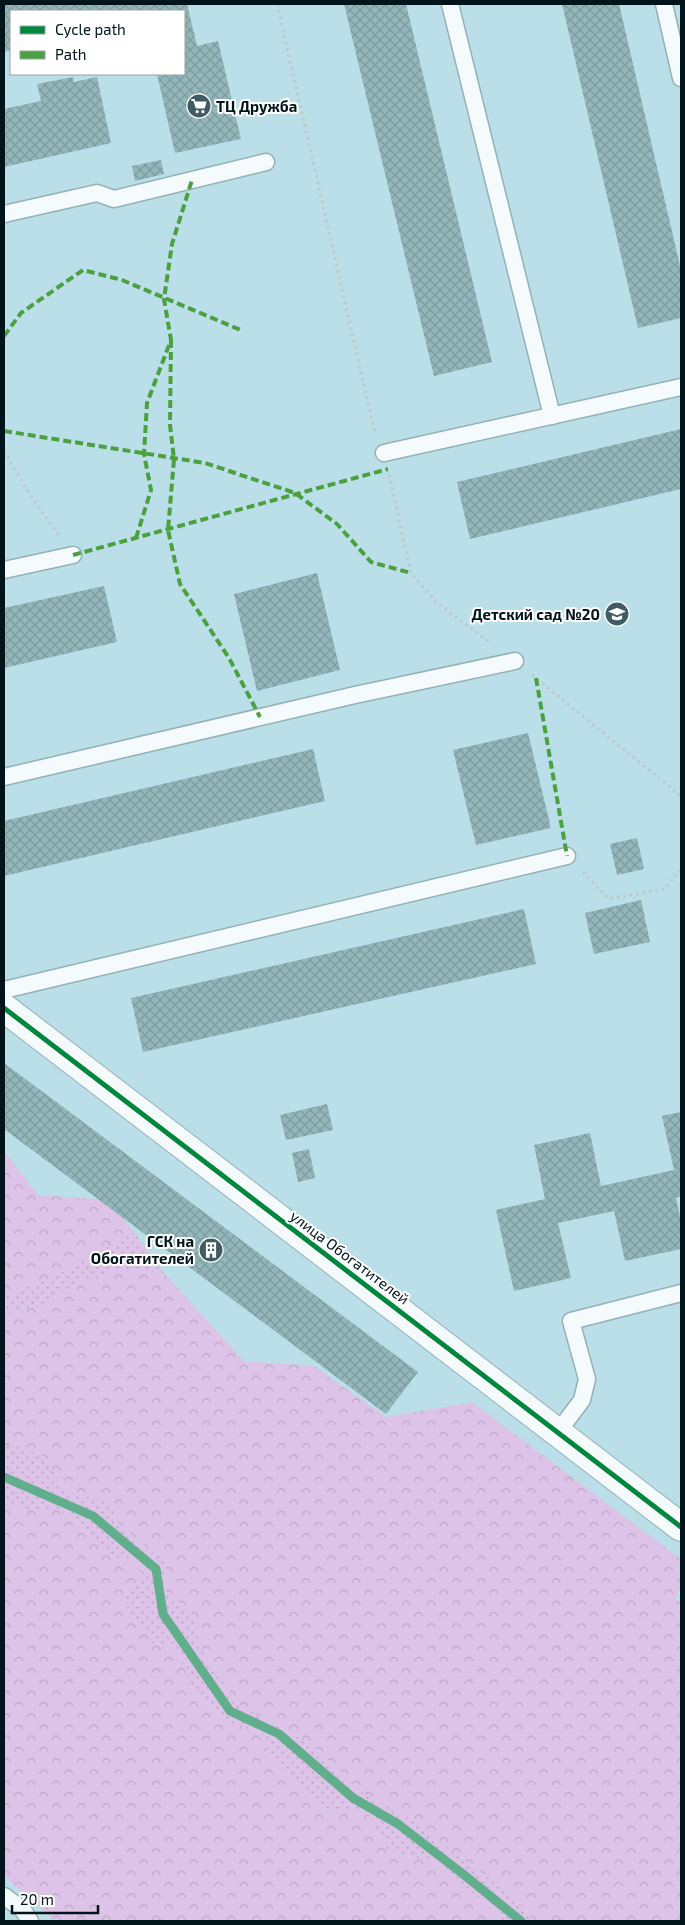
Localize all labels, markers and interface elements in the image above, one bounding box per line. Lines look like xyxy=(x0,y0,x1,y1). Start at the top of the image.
legend xyxy=(10,10,185,75)
text: Cycle path xyxy=(55,20,126,38)
text: Path xyxy=(55,45,86,63)
supermarket icon: ТЦ Дружба xyxy=(186,93,212,119)
place label: ТЦ Дружба xyxy=(216,97,297,115)
school or university icon: Детский сад №20 xyxy=(604,601,630,627)
place label: Детский сад №20 xyxy=(472,605,600,623)
street label: улица Обогатителей xyxy=(286,1206,413,1308)
place label: ГСК на Обогатителей xyxy=(91,1232,194,1267)
building icon: ГСК на Обогатителей xyxy=(198,1237,224,1263)
scale bar xyxy=(12,1882,99,1914)
text: 20 m xyxy=(20,1890,54,1908)

